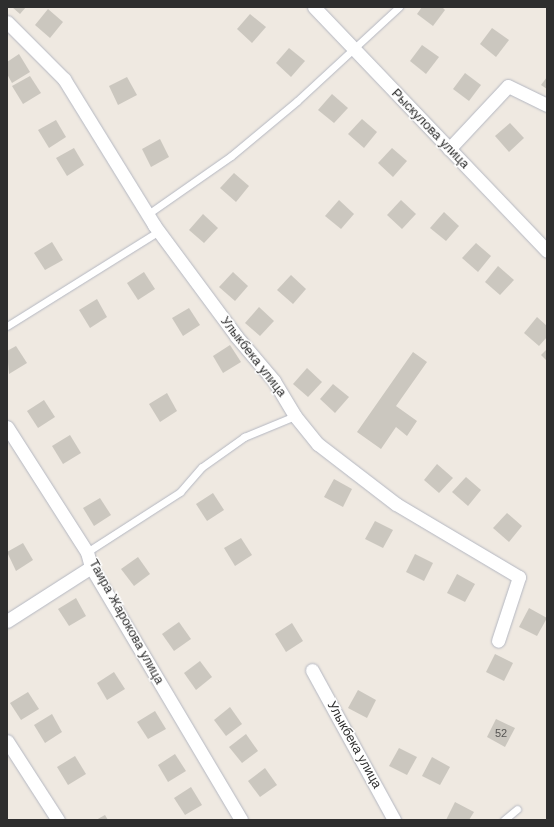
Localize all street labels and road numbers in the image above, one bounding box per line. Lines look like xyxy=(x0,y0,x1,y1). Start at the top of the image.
street label: Рыскулова улица xyxy=(388,86,472,172)
street label: Улыкбека улица xyxy=(217,314,289,400)
street label: Таира Жарокова улица xyxy=(85,557,167,687)
street label: Улыкбека улица xyxy=(324,699,384,791)

